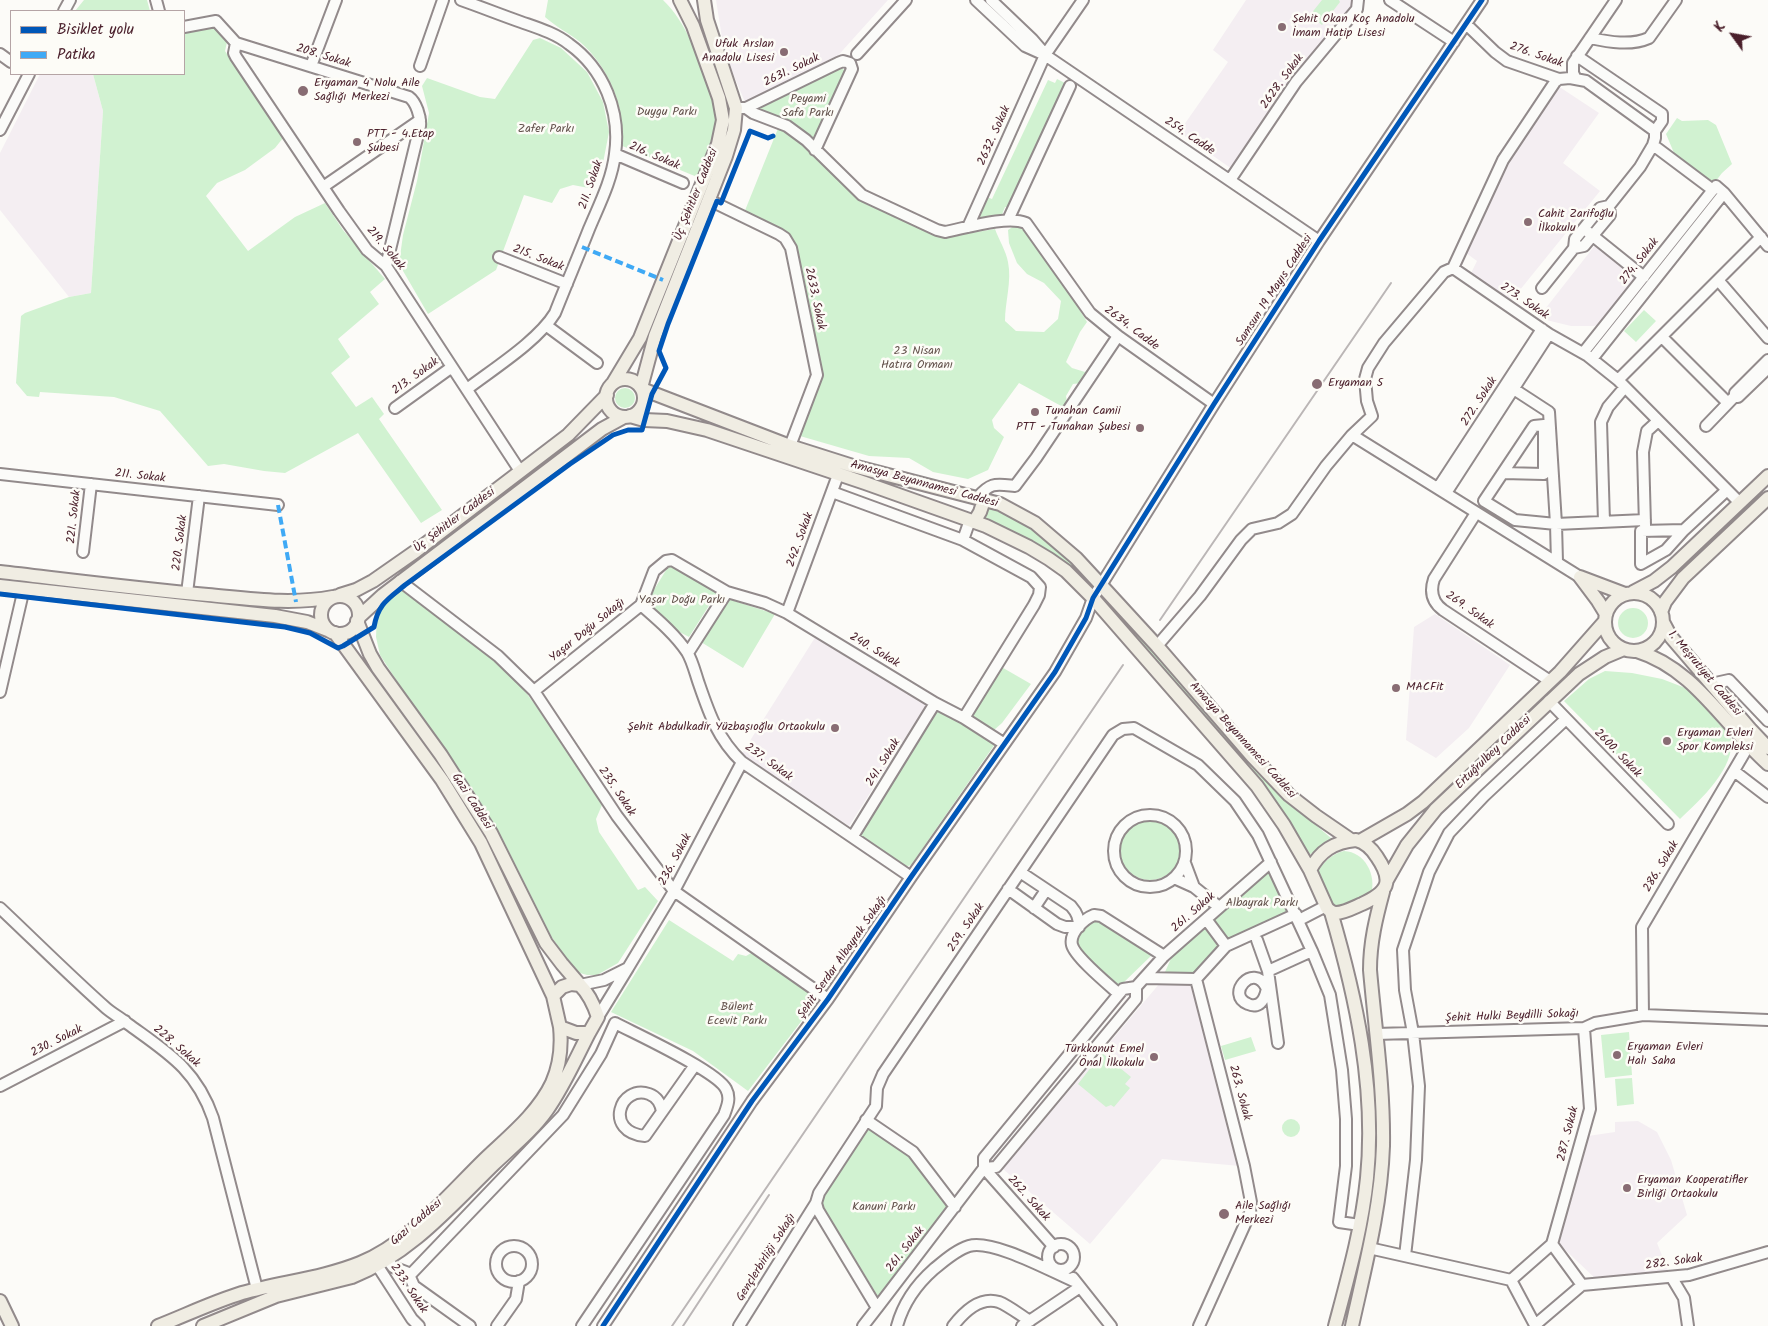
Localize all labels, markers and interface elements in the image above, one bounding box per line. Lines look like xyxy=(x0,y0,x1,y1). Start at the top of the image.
legend xyxy=(10,10,185,75)
north arrow xyxy=(1708,10,1758,60)
place label: Şehit Okan Koç Anadolu İmam Hatip Lisesi xyxy=(1292,13,1415,41)
text: Bisiklet yolu xyxy=(57,18,134,42)
text: K xyxy=(1709,18,1732,36)
marker: Şehit Okan Koç Anadolu İmam Hatip Lisesi xyxy=(1276,21,1288,33)
place label: Ufuk Arslan Anadolu Lisesi xyxy=(702,38,774,66)
street label: 276. Sokak xyxy=(1507,40,1565,72)
street label: 208. Sokak xyxy=(294,42,352,72)
text: Patika xyxy=(57,43,96,67)
marker: Ufuk Arslan Anadolu Lisesi xyxy=(778,46,790,58)
street label: 2631. Sokak xyxy=(762,51,822,91)
street label: 2628. Sokak xyxy=(1258,52,1308,112)
place label: Eryaman 4 Nolu Aile Sağlığı Merkezi xyxy=(314,77,420,105)
marker: Eryaman 4 Nolu Aile Sağlığı Merkezi xyxy=(296,84,310,98)
park label: Peyami Safa Parkı xyxy=(782,93,834,121)
street label: 2632. Sokak xyxy=(975,104,1015,168)
park label: Duygu Parkı xyxy=(637,106,697,120)
street label: 254. Cadde xyxy=(1161,115,1217,159)
park label: Zafer Parkı xyxy=(518,123,574,137)
place label: PTT - 4.Etap Şubesi xyxy=(367,128,434,156)
marker: PTT - 4.Etap Şubesi xyxy=(351,136,363,148)
street label: 216. Sokak xyxy=(626,140,682,174)
street label: Üç Şehitler Caddesi xyxy=(672,147,722,243)
street label: 211. Sokak xyxy=(577,159,607,211)
place label: Cahit Zarifoğlu İlkokulu xyxy=(1538,208,1614,236)
marker: Cahit Zarifoğlu İlkokulu xyxy=(1522,216,1534,228)
street label: 219. Sokak xyxy=(362,224,408,274)
street label: Samsun 19 Mayıs Caddesi xyxy=(1234,233,1316,349)
street label: 274. Sokak xyxy=(1617,236,1663,288)
street label: 215. Sokak xyxy=(510,243,566,275)
street label: 2633. Sokak xyxy=(800,266,828,332)
street label: 273. Sokak xyxy=(1497,280,1551,324)
street label: 2634. Cadde xyxy=(1101,304,1161,354)
park label: 23 Nisan Hatıra Ormanı xyxy=(881,345,953,373)
street label: 213. Sokak xyxy=(390,355,442,399)
street label: 272. Sokak xyxy=(1459,375,1501,429)
marker: Eryaman 5 xyxy=(1310,377,1324,391)
place label: Eryaman 5 xyxy=(1328,377,1383,391)
place label: Tunahan Camii xyxy=(1045,405,1121,419)
marker: Tunahan Camii xyxy=(1029,406,1041,418)
place label: PTT - Tunahan Şubesi xyxy=(1016,421,1130,435)
marker: PTT - Tunahan Şubesi xyxy=(1134,422,1146,434)
street label: Amasya Beyannamesi Caddesi xyxy=(849,458,999,512)
street label: 211. Sokak xyxy=(114,467,166,487)
street label: Üç Şehitler Caddesi xyxy=(411,486,499,556)
street label: 221. Sokak xyxy=(65,489,85,545)
street label: 242. Sokak xyxy=(785,511,817,569)
street label: 220. Sokak xyxy=(170,514,192,572)
street label: 269. Sokak xyxy=(1442,589,1496,633)
park label: Yaşar Doğu Parkı xyxy=(639,594,725,608)
street label: Yaşar Doğu Sokağı xyxy=(547,596,629,666)
street label: 1. Meşrutiyet Caddesi xyxy=(1664,628,1744,720)
street label: 240. Sokak xyxy=(846,630,902,672)
street label: Amasya Beyannamesi Caddesi xyxy=(1186,680,1298,802)
place label: MACFit xyxy=(1406,681,1444,695)
marker: MACFit xyxy=(1390,682,1402,694)
street label: Ertuğrulbey Caddesi xyxy=(1453,713,1535,793)
place label: Şehit Abdulkadir Yüzbaşıoğlu Ortaokulu xyxy=(627,721,825,735)
marker: Şehit Abdulkadir Yüzbaşıoğlu Ortaokulu xyxy=(829,722,841,734)
street label: 2600. Sokak xyxy=(1590,727,1644,781)
place label: Eryaman Evleri Spor Kompleksi xyxy=(1677,727,1753,755)
marker: Eryaman Evleri Spor Kompleksi xyxy=(1661,735,1673,747)
street label: 241. Sokak xyxy=(864,736,904,790)
street label: 237. Sokak xyxy=(741,741,795,785)
street label: 235. Sokak xyxy=(594,765,638,819)
street label: Gazi Caddesi xyxy=(448,771,494,833)
street label: 236. Sokak xyxy=(656,832,696,888)
street label: 286. Sokak xyxy=(1641,839,1683,895)
street label: 261. Sokak xyxy=(1169,890,1219,936)
street label: Şehit Serdar Albayrak Sokağı xyxy=(795,894,891,1022)
park label: Albayrak Parkı xyxy=(1226,897,1298,911)
street label: 259. Sokak xyxy=(945,901,989,955)
park label: Bülent Ecevit Parkı xyxy=(707,1001,767,1029)
street label: Şehit Hulki Beydilli Sokağı xyxy=(1445,1007,1579,1027)
street label: 230. Sokak xyxy=(29,1023,85,1061)
street label: 228. Sokak xyxy=(150,1023,202,1071)
place label: Eryaman Evleri Halı Saha xyxy=(1627,1041,1703,1069)
place label: Türkkonut Emel Önal İlkokulu xyxy=(1065,1043,1144,1071)
marker: Eryaman Evleri Halı Saha xyxy=(1611,1049,1623,1061)
marker: Türkkonut Emel Önal İlkokulu xyxy=(1148,1051,1160,1063)
street label: 263. Sokak xyxy=(1225,1064,1253,1122)
street label: 287. Sokak xyxy=(1555,1105,1583,1163)
street label: 262. Sokak xyxy=(1004,1173,1052,1225)
place label: Eryaman Kooperatifler Birliği Ortaokulu xyxy=(1637,1174,1748,1202)
marker: Eryaman Kooperatifler Birliği Ortaokulu xyxy=(1621,1182,1633,1194)
street label: Gazi Caddesi xyxy=(388,1197,446,1249)
place label: Aile Sağlığı Merkezi xyxy=(1235,1200,1291,1228)
park label: Kanuni Parkı xyxy=(852,1201,916,1215)
marker: Aile Sağlığı Merkezi xyxy=(1217,1207,1231,1221)
street label: Gençlerbirliği Sokağı xyxy=(734,1211,800,1305)
street label: 261. Sokak xyxy=(884,1224,928,1276)
street label: 282. Sokak xyxy=(1645,1252,1703,1274)
street label: 233. Sokak xyxy=(386,1261,430,1317)

